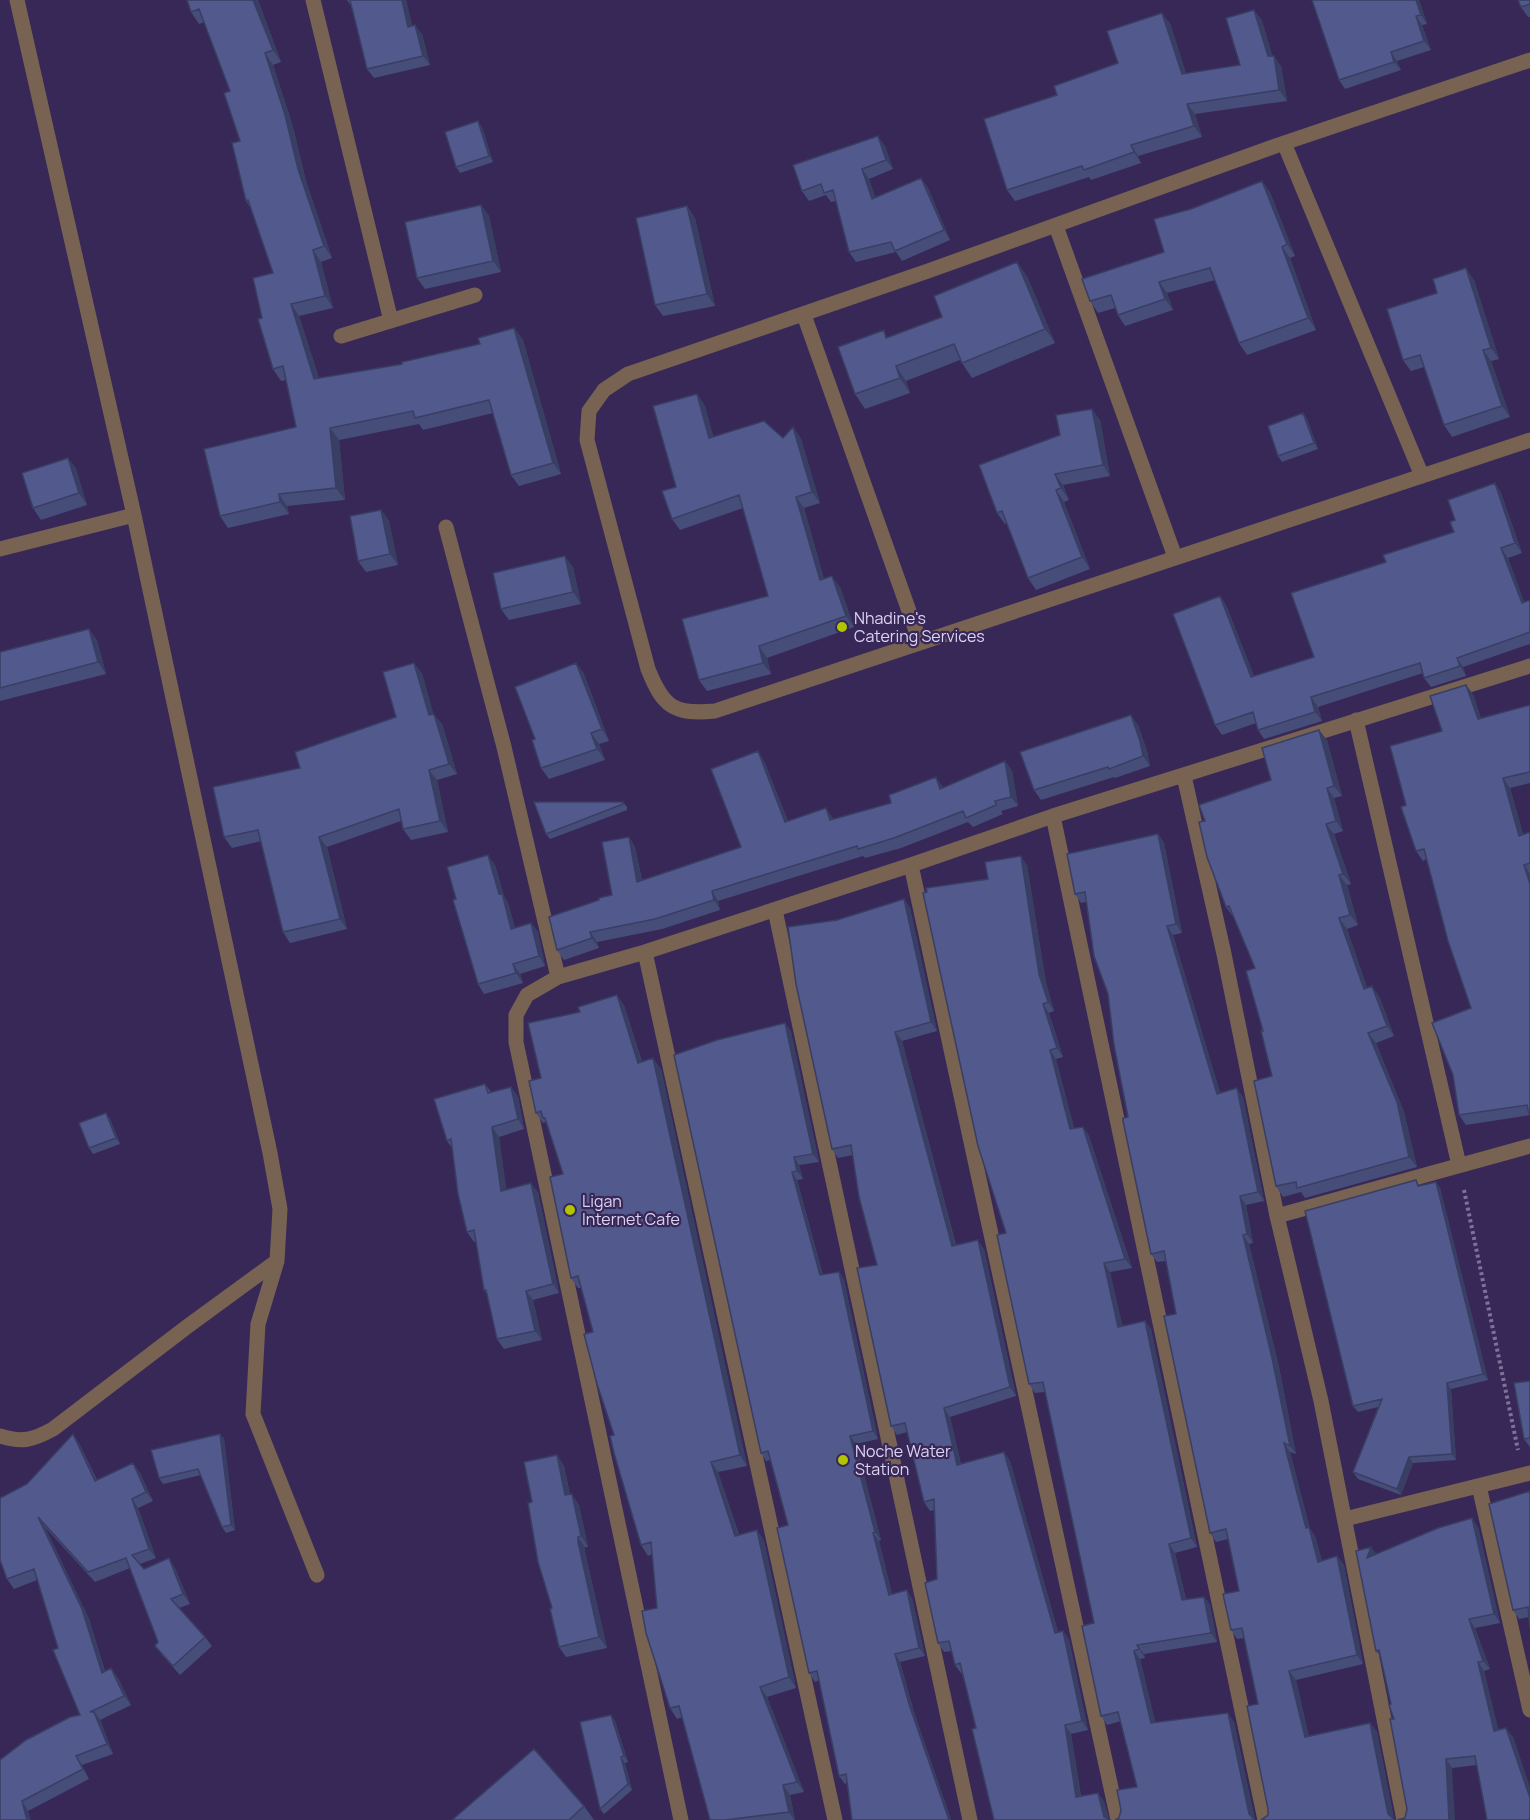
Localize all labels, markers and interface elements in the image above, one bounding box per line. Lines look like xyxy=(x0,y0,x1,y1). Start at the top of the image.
place label: Nhadine's Catering Services xyxy=(854,607,985,647)
marker: Nhadine's Catering Services xyxy=(835,620,849,634)
place label: Ligan Internet Cafe xyxy=(582,1190,680,1230)
marker: Ligan Internet Cafe xyxy=(563,1203,577,1217)
place label: Noche Water Station xyxy=(855,1440,951,1480)
marker: Noche Water Station xyxy=(836,1453,850,1467)

